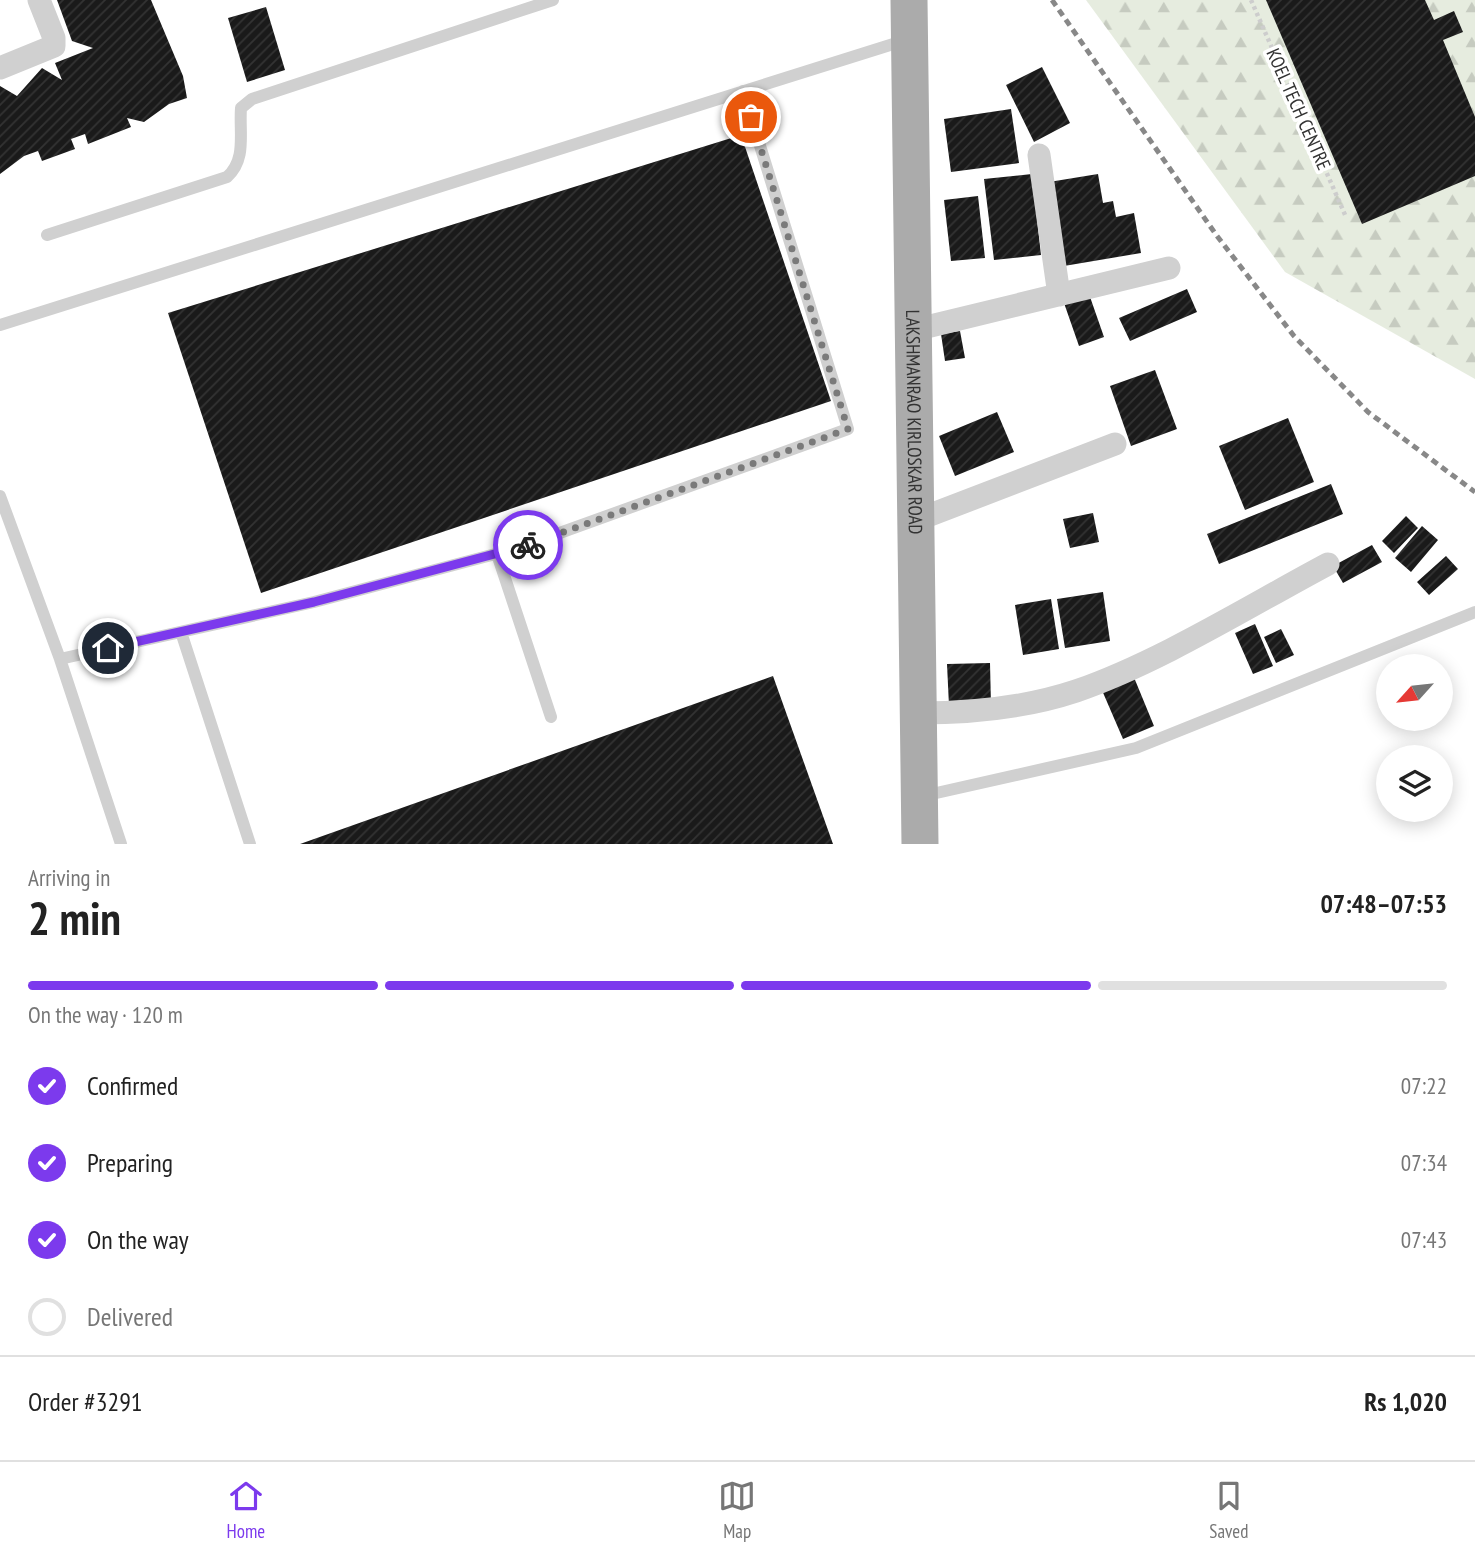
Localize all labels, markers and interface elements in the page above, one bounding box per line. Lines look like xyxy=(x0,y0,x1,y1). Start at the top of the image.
street label: KOEL TECH CENTRE xyxy=(1261,44,1337,174)
pin xyxy=(721,87,781,147)
icon: bag xyxy=(732,98,770,136)
street label: LAKSHMANRAO KIRLOSKAR ROAD xyxy=(901,309,928,535)
courier xyxy=(493,510,563,580)
icon: bike xyxy=(509,526,547,564)
pin xyxy=(78,618,138,678)
icon: home xyxy=(89,629,127,667)
north arrow xyxy=(1376,654,1452,732)
map controls xyxy=(1376,654,1453,822)
button: layers xyxy=(1376,745,1453,822)
text: Arriving in xyxy=(28,863,110,892)
text: 07:48–07:53 xyxy=(1320,887,1447,920)
text: 2 min xyxy=(28,888,121,948)
text: On the way · 120 m xyxy=(28,1000,183,1029)
icon: check xyxy=(28,1067,66,1105)
text: Confirmed xyxy=(87,1069,178,1102)
text: 07:22 xyxy=(1401,1071,1447,1100)
icon: check xyxy=(28,1144,66,1182)
text: Preparing xyxy=(87,1146,173,1179)
text: 07:34 xyxy=(1401,1148,1447,1177)
icon: check xyxy=(28,1221,66,1259)
text: On the way xyxy=(87,1223,189,1256)
text: 07:43 xyxy=(1401,1225,1447,1254)
text: Delivered xyxy=(87,1300,173,1333)
text: Order #3291 xyxy=(28,1385,143,1418)
text: Rs 1,020 xyxy=(1364,1385,1447,1418)
tab: Home xyxy=(227,1477,265,1543)
tab: Map xyxy=(718,1477,756,1543)
tab: Saved xyxy=(1209,1477,1248,1543)

